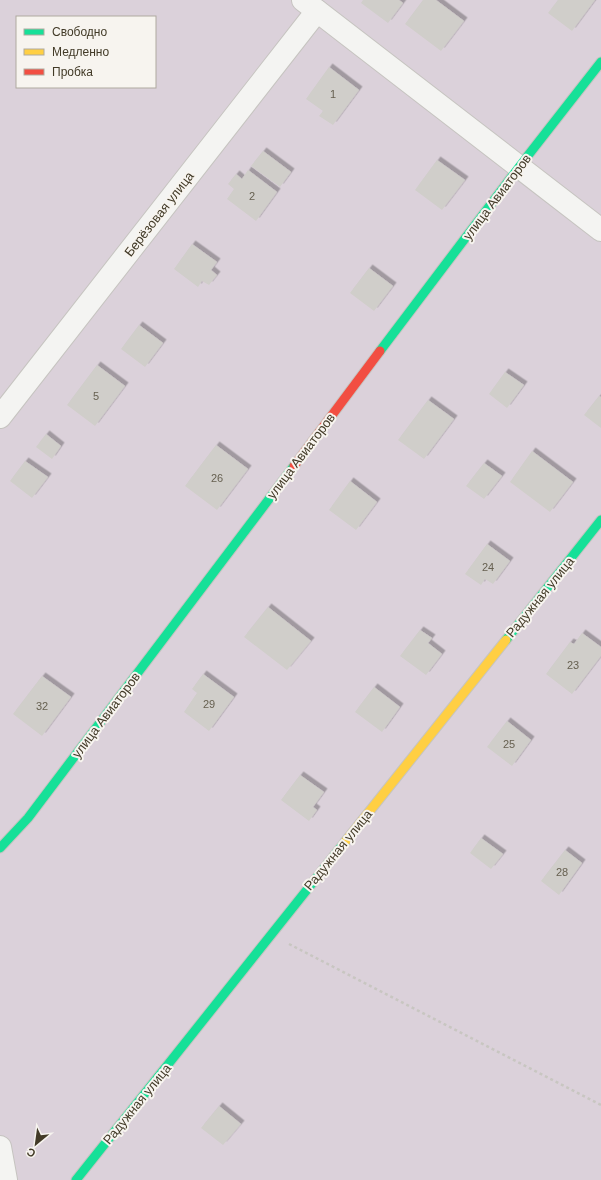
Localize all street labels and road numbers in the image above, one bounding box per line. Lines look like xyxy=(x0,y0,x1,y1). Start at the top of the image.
street label: улица Авиаторов xyxy=(460,151,534,243)
street label: Берёзовая улица xyxy=(121,168,197,259)
street label: улица Авиаторов xyxy=(264,410,338,502)
street label: Радужная улица xyxy=(503,553,578,640)
street label: улица Авиаторов xyxy=(69,669,143,761)
street label: Радужная улица xyxy=(301,806,376,893)
street label: Радужная улица xyxy=(100,1060,175,1147)

